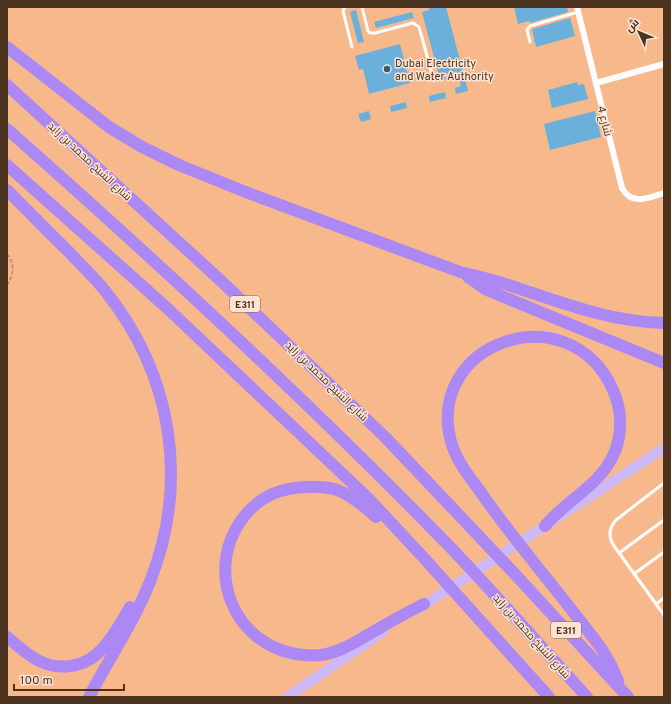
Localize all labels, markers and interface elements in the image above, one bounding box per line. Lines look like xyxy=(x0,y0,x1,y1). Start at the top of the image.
north arrow xyxy=(619,12,659,52)
text: ش xyxy=(623,16,642,36)
place label: Dubai Electricity and Water Authority xyxy=(395,57,494,84)
marker: Dubai Electricity and Water Authority xyxy=(382,64,392,74)
street label: شارع 4 xyxy=(594,105,615,138)
street label: شارع الشيخ محمد بن زايد xyxy=(44,119,134,204)
road number: E311 xyxy=(230,296,260,312)
street label: شارع الشيخ محمد بن زايد xyxy=(282,339,371,425)
street label: شارع الشيخ محمد بن زايد xyxy=(489,591,573,682)
road number: E311 xyxy=(551,622,581,638)
scale bar xyxy=(14,666,124,692)
text: 100 m xyxy=(20,673,53,689)

